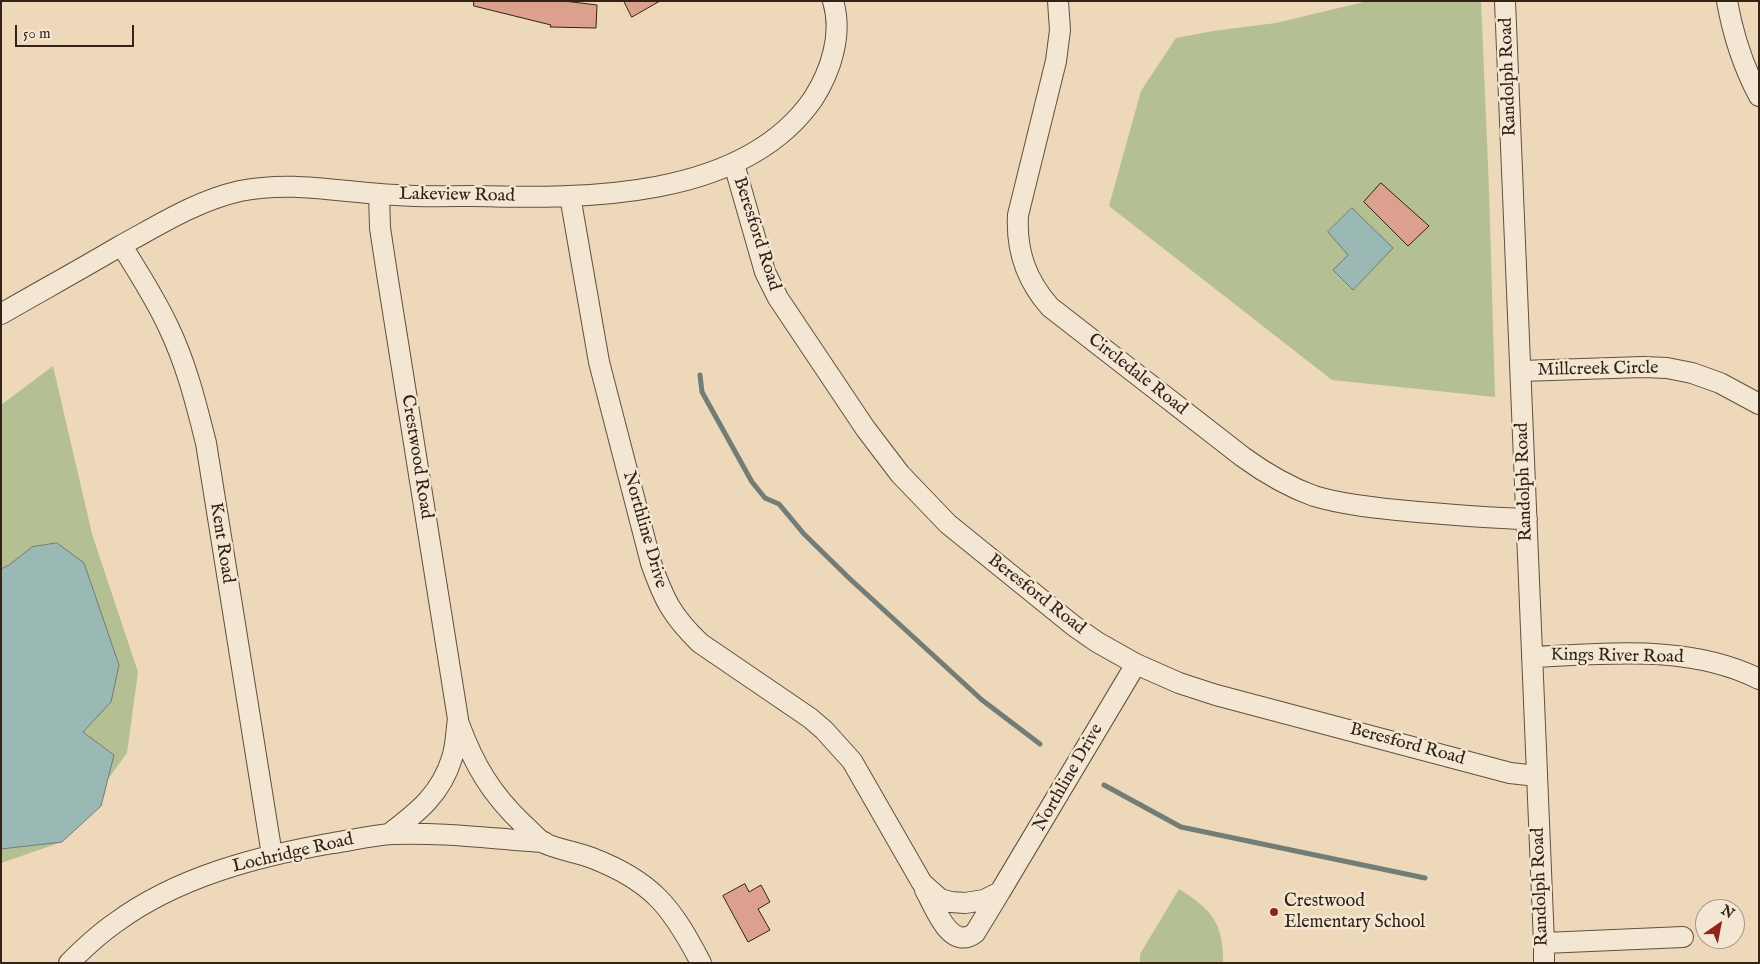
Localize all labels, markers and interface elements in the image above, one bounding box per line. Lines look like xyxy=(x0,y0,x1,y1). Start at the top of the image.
scale bar xyxy=(18,15,136,47)
street label: Randolph Road xyxy=(1496,17,1522,137)
text: 50 m xyxy=(23,24,51,43)
street label: Beresford Road xyxy=(727,174,785,294)
street label: Lakeview Road xyxy=(399,184,515,208)
street label: Circledale Road xyxy=(1083,330,1191,420)
street label: Millcreek Circle xyxy=(1537,358,1659,382)
street label: Crestwood Road xyxy=(396,393,436,521)
street label: Randolph Road xyxy=(1512,422,1538,542)
street label: Northline Drive xyxy=(617,469,671,591)
street label: Kent Road xyxy=(204,501,238,585)
street label: Beresford Road xyxy=(983,550,1089,640)
street label: Kings River Road xyxy=(1550,645,1684,669)
street label: Beresford Road xyxy=(1347,719,1467,771)
street label: Northline Drive xyxy=(1030,720,1108,836)
street label: Randolph Road xyxy=(1528,827,1554,947)
street label: Lochridge Road xyxy=(230,830,356,878)
place label: Crestwood Elementary School xyxy=(1284,891,1425,934)
north arrow xyxy=(1695,899,1745,949)
text: N xyxy=(1718,901,1738,923)
marker: Crestwood Elementary School xyxy=(1268,906,1280,918)

